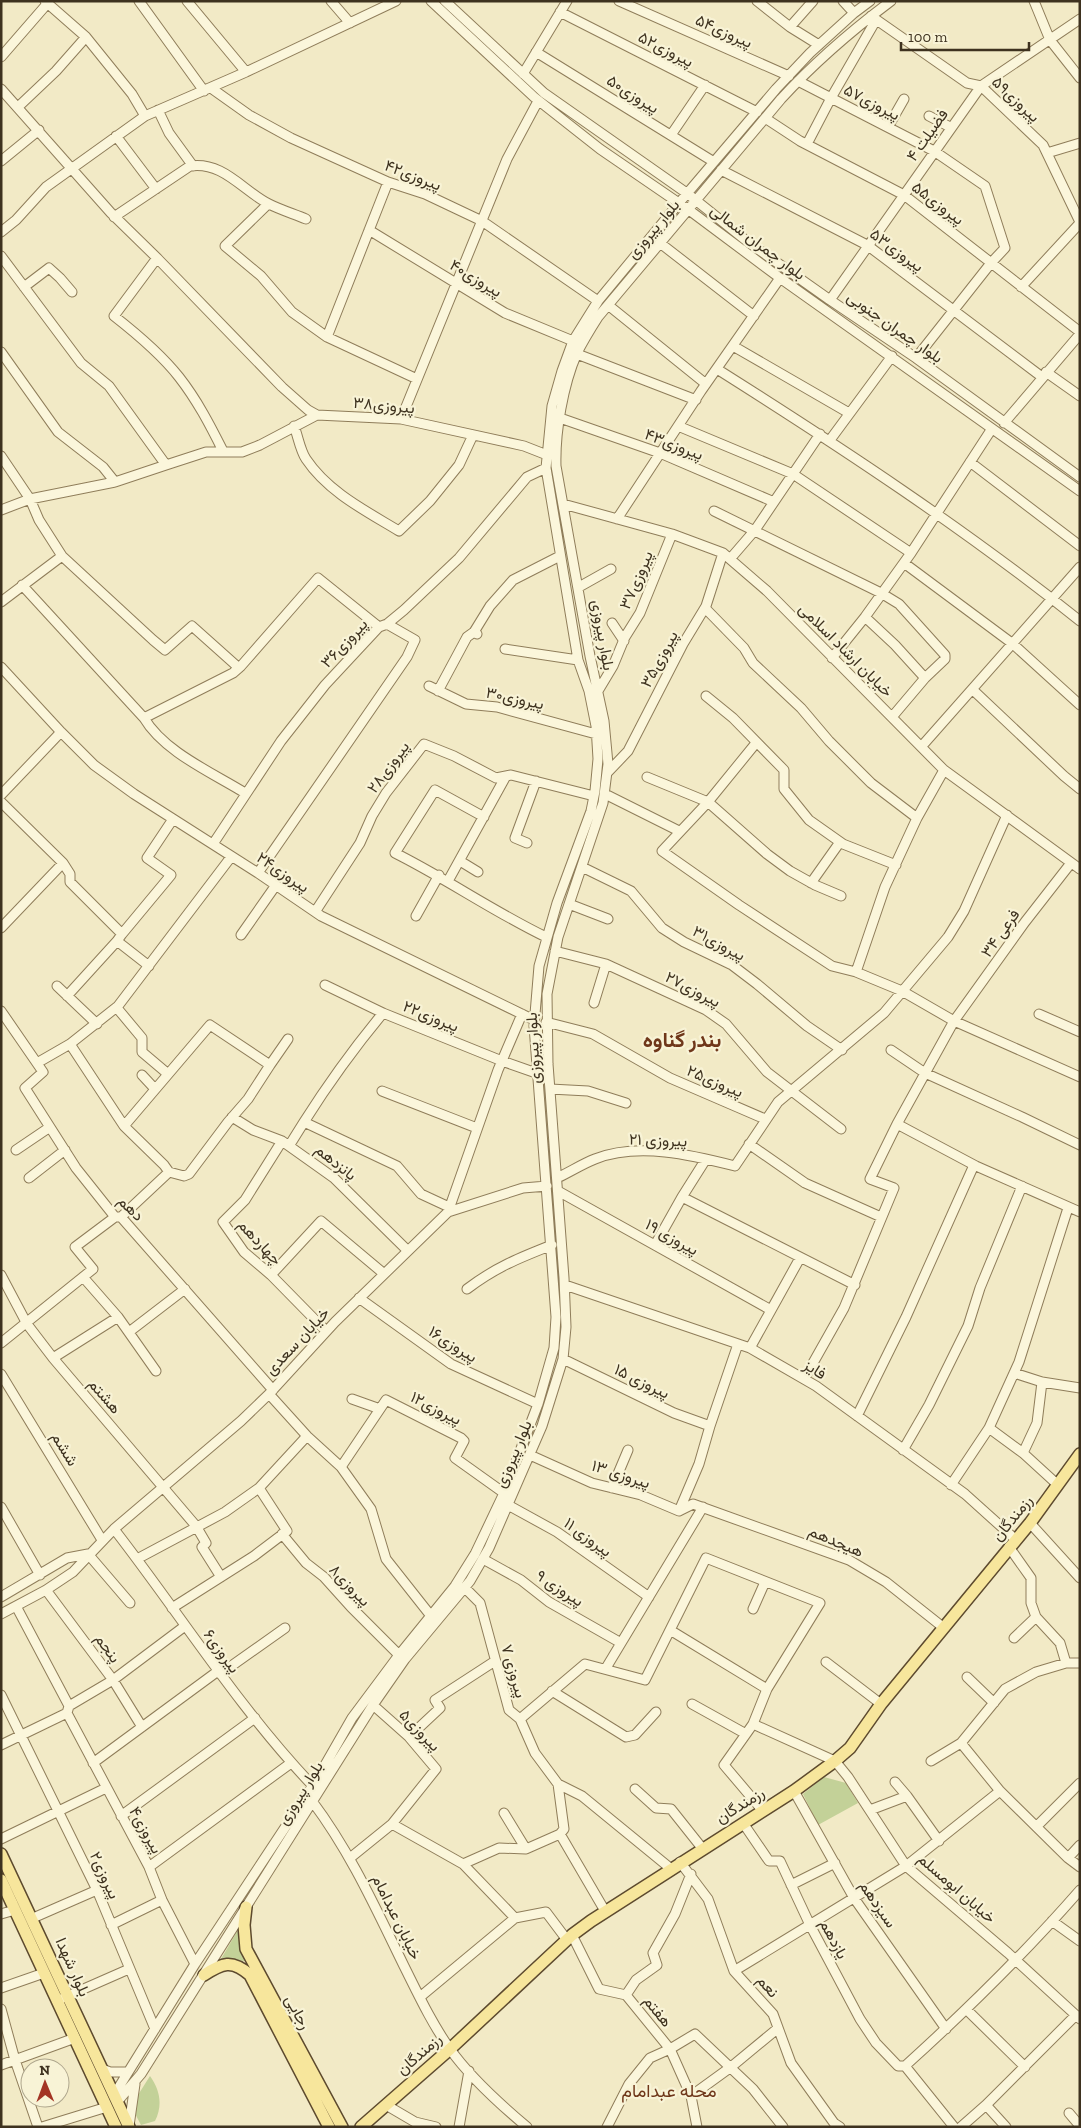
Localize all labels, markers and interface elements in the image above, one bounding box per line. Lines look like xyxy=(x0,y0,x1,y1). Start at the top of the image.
street label: پیروزی۵۴ xyxy=(692,10,755,54)
scale bar xyxy=(901,20,1028,52)
street label: پیروزی۵۲ xyxy=(634,27,697,73)
text: 100 m xyxy=(908,28,947,46)
street label: پیروزی۵۰ xyxy=(602,71,663,119)
street label: پیروزی۵۹ xyxy=(987,72,1044,127)
street label: پیروزی۵۷ xyxy=(840,80,903,126)
street label: فضیلت ۴ xyxy=(902,105,952,165)
street label: پیروزی۴۲ xyxy=(381,156,444,196)
street label: پیروزی۵۵ xyxy=(907,177,968,230)
street label: بلوار پیروزی xyxy=(623,196,685,264)
street label: بلوار چمران شمالی xyxy=(706,200,809,285)
street label: پیروزی۵۳ xyxy=(865,224,928,277)
street label: پیروزی۴۰ xyxy=(445,255,506,303)
street label: بلوار چمران جنوبی xyxy=(842,287,947,369)
street label: پیروزی۳۸ xyxy=(352,393,416,419)
street label: پیروزی۴۳ xyxy=(641,424,706,466)
street label: پیروزی۳۷ xyxy=(615,548,659,613)
street label: بلوار پیروزی xyxy=(585,598,619,672)
street label: خیابان ارشاد اسلامی xyxy=(794,599,897,702)
street label: پیروزی۳۶ xyxy=(317,615,373,673)
street label: پیروزی۳۵ xyxy=(636,627,684,692)
street label: پیروزی۳۰ xyxy=(484,683,546,715)
street label: پیروزی۲۸ xyxy=(363,737,415,798)
street label: پیروزی۲۴ xyxy=(252,848,313,898)
street label: فرعی ۳۴ xyxy=(977,905,1024,961)
street label: پیروزی۳۱ xyxy=(688,921,749,967)
street label: پیروزی۲۷ xyxy=(661,967,724,1013)
street label: پیروزی۲۲ xyxy=(400,996,462,1038)
street label: بلوار پیروزی xyxy=(522,1012,546,1084)
district label: بندر گناوه xyxy=(643,1027,721,1053)
street label: پیروزی۲۵ xyxy=(683,1061,746,1103)
street label: پیروزی ۲۱ xyxy=(628,1129,687,1153)
street label: پانزدهم xyxy=(310,1140,360,1186)
street label: دهم xyxy=(113,1191,148,1226)
street label: چهاردهم xyxy=(232,1215,286,1271)
street label: پیروزی ۱۹ xyxy=(641,1215,702,1261)
street label: خیابان سعدی xyxy=(261,1303,334,1379)
street label: پیروزی۱۶ xyxy=(424,1322,481,1368)
street label: فایز xyxy=(799,1354,830,1384)
street label: پیروزی ۱۵ xyxy=(610,1359,673,1404)
street label: هشتم xyxy=(84,1374,125,1418)
street label: پیروزی۱۲ xyxy=(406,1387,465,1431)
street label: بلوار پیروزی xyxy=(490,1417,538,1491)
street label: ششم xyxy=(47,1429,82,1470)
street label: پیروزی ۱۳ xyxy=(589,1456,653,1494)
street label: رزمندگان xyxy=(988,1491,1037,1546)
street label: پیروزی ۱۱ xyxy=(559,1513,616,1562)
street label: هیجدهم xyxy=(805,1521,866,1562)
street label: پیروزی۸ xyxy=(324,1560,375,1611)
street label: پیروزی ۹ xyxy=(531,1566,587,1612)
street label: پیروزی۶ xyxy=(198,1625,244,1678)
street label: پنجم xyxy=(89,1630,125,1667)
street label: پیروزی ۷ xyxy=(495,1642,531,1700)
street label: پیروزی۵ xyxy=(394,1705,445,1756)
street label: بلوار پیروزی xyxy=(273,1758,329,1829)
street label: رزمندگان xyxy=(712,1783,768,1828)
street label: پیروزی۴ xyxy=(124,1803,167,1858)
street label: پیروزی۲ xyxy=(84,1848,124,1903)
street label: خیابان ابومسلم xyxy=(914,1849,1000,1928)
street label: خیابان عبدامام xyxy=(367,1871,426,1963)
street label: سیزدهم xyxy=(855,1877,901,1932)
street label: یازدهم xyxy=(815,1916,852,1963)
street label: بلوار شهدا xyxy=(51,1935,94,2000)
street label: نعم xyxy=(752,1971,783,2002)
street label: رجایی xyxy=(280,1991,315,2033)
street label: هفتم xyxy=(639,1991,676,2031)
street label: رزمندگان xyxy=(392,2029,446,2080)
north arrow xyxy=(20,2058,70,2108)
text: N xyxy=(39,2062,51,2079)
district label: محله عبدامام xyxy=(621,2080,717,2103)

